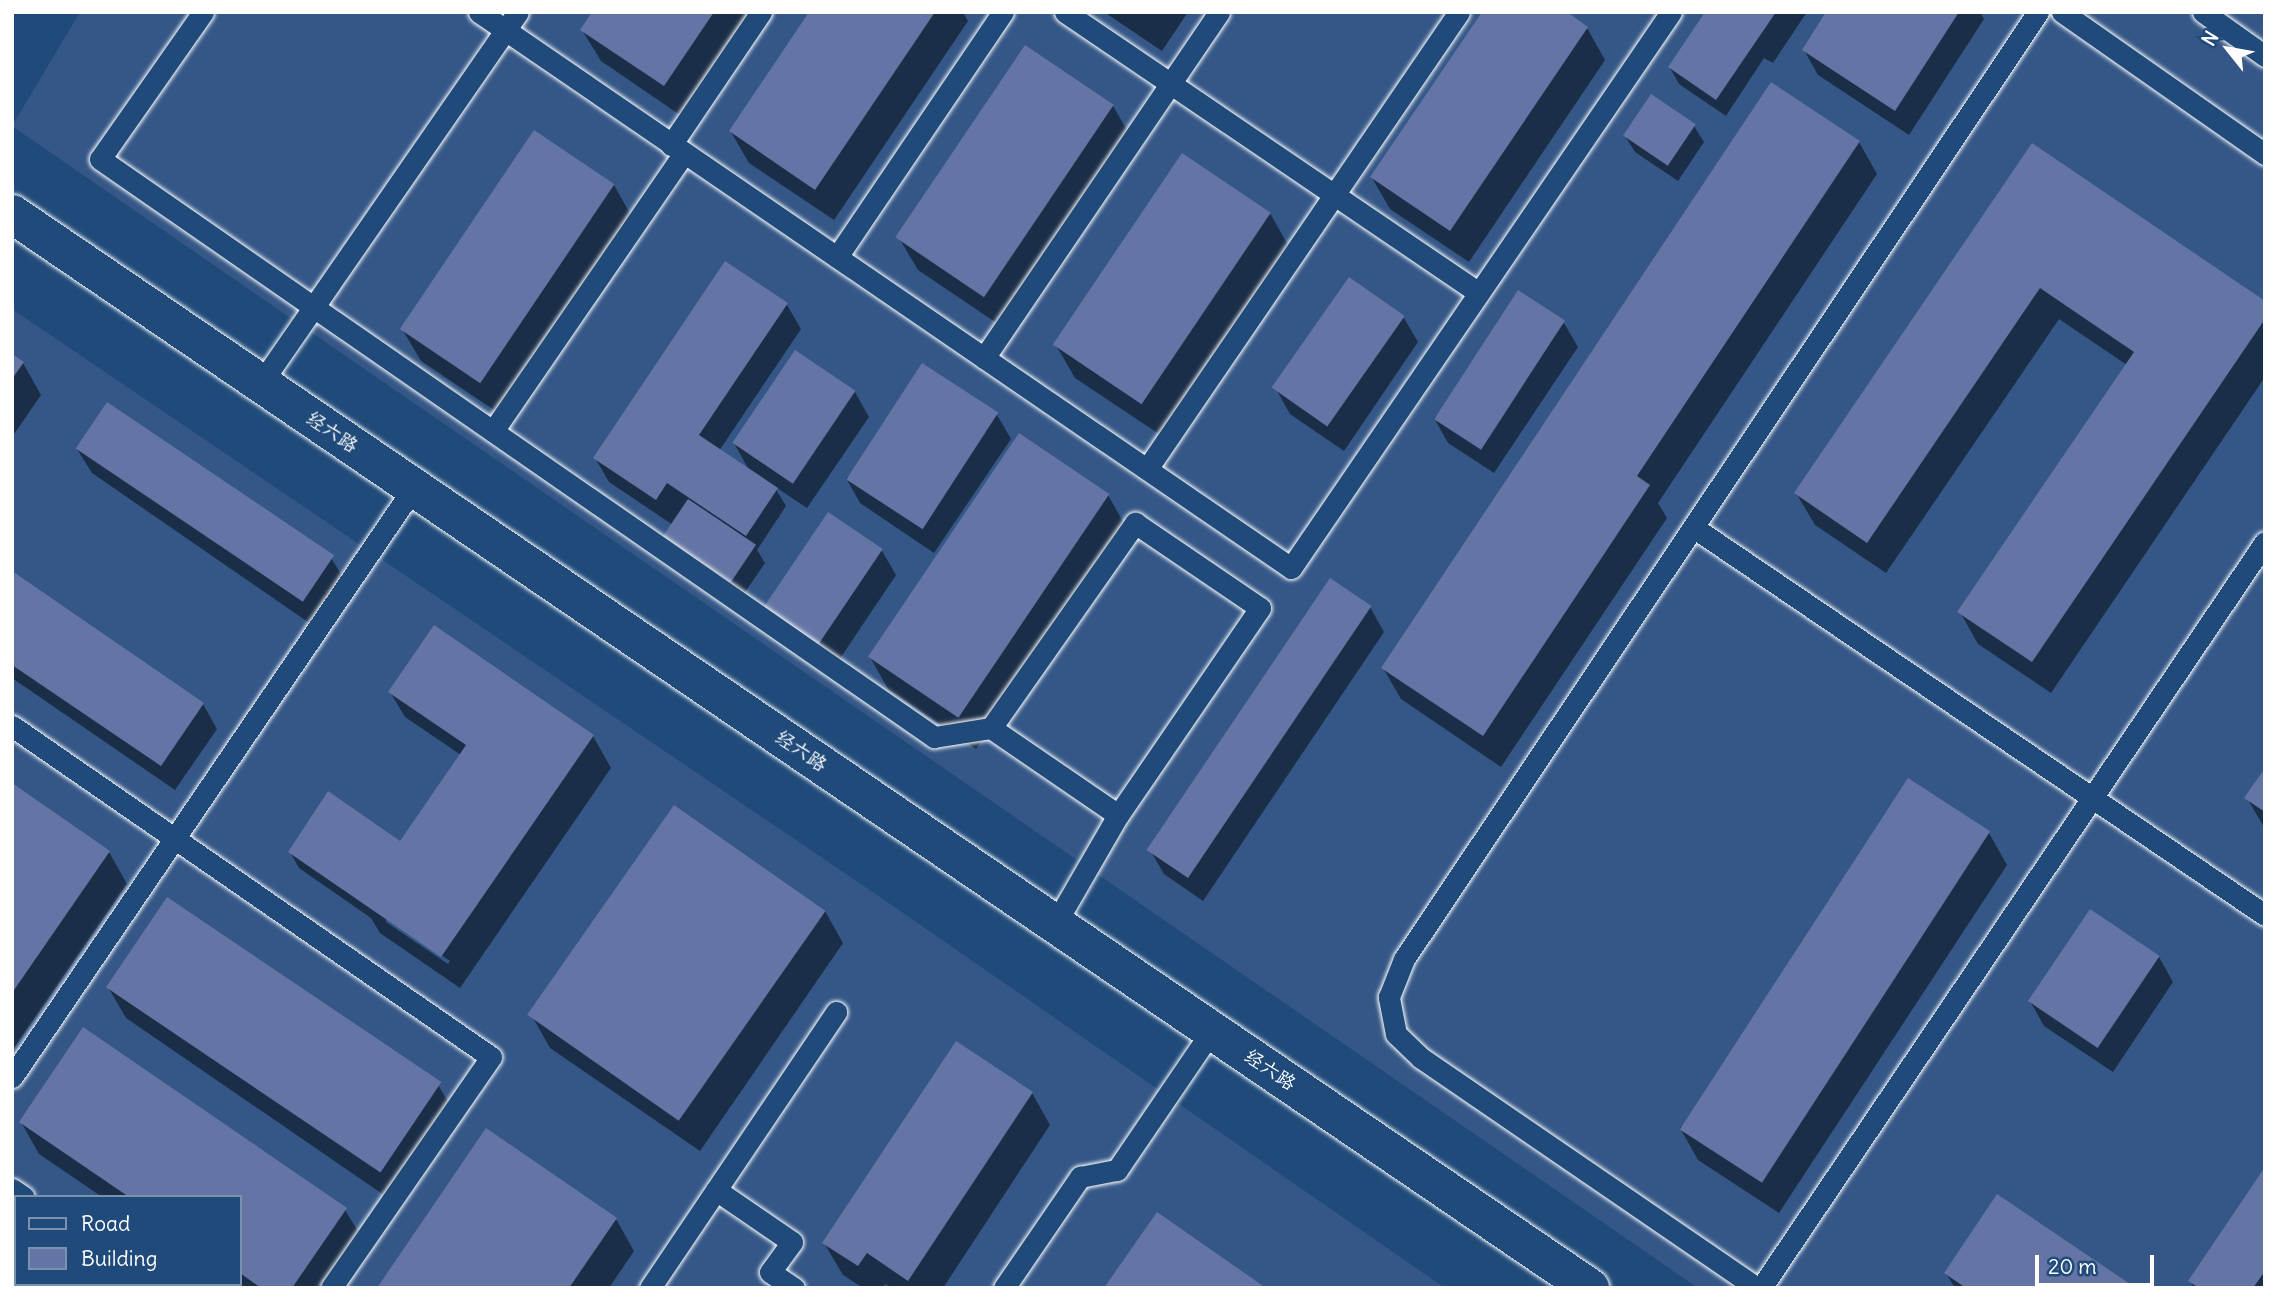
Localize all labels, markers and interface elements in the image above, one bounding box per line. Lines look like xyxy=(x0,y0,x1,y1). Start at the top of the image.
north arrow xyxy=(2193,14,2263,84)
text: N xyxy=(2196,26,2224,50)
street label: 经六路 xyxy=(302,407,362,457)
street label: 经六路 xyxy=(771,726,831,776)
street label: 经六路 xyxy=(1240,1045,1300,1095)
legend xyxy=(14,1195,242,1286)
text: Road xyxy=(81,1210,130,1237)
scale bar xyxy=(2039,1240,2158,1284)
text: Building xyxy=(81,1245,157,1272)
text: 20 m xyxy=(2048,1253,2097,1280)

